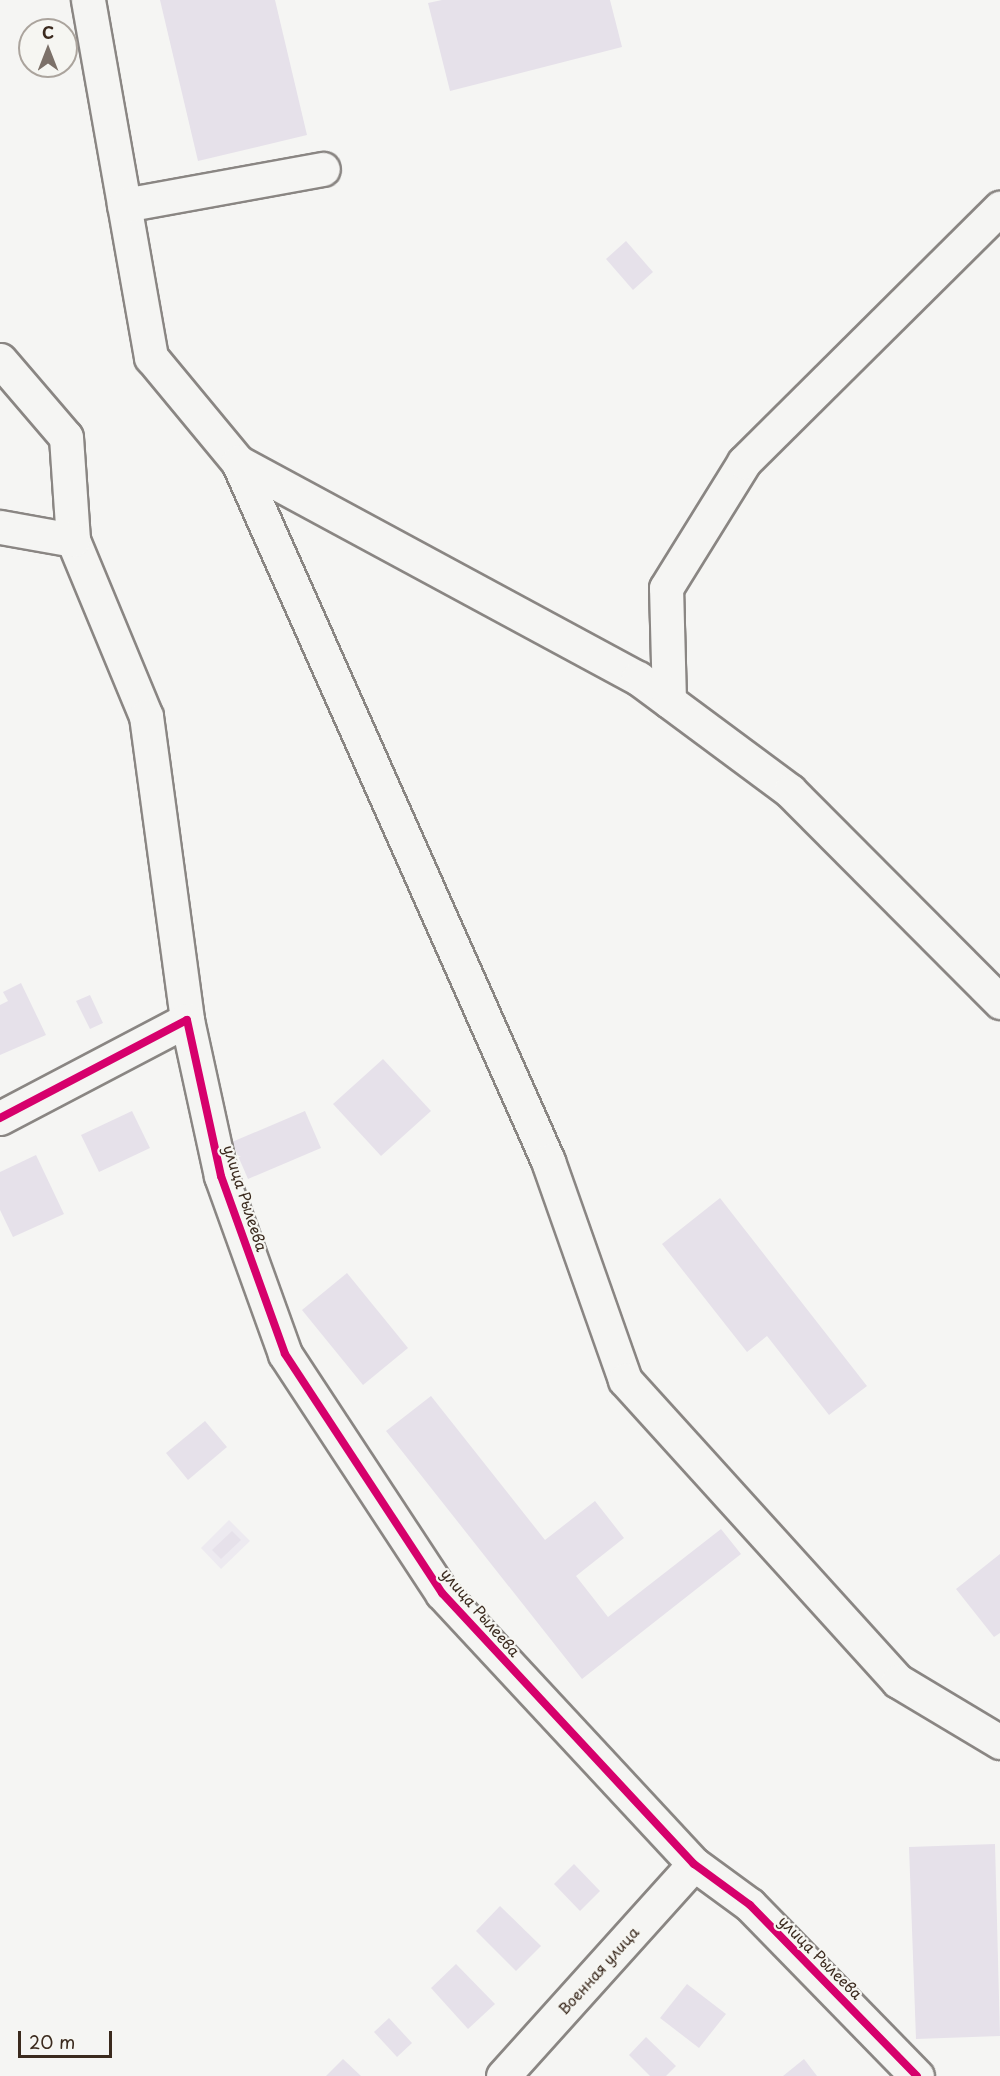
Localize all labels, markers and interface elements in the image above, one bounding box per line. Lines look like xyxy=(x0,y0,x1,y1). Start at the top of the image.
north arrow xyxy=(18,18,78,78)
text: С xyxy=(42,20,54,44)
street label: улица Рылеева xyxy=(220,1142,272,1254)
street label: улица Рылеева xyxy=(438,1564,524,1660)
street label: улица Рылеева xyxy=(775,1911,867,2003)
street label: Военная улица xyxy=(554,1922,642,2018)
scale bar xyxy=(21,2019,116,2057)
text: 20 m xyxy=(29,2028,75,2055)

